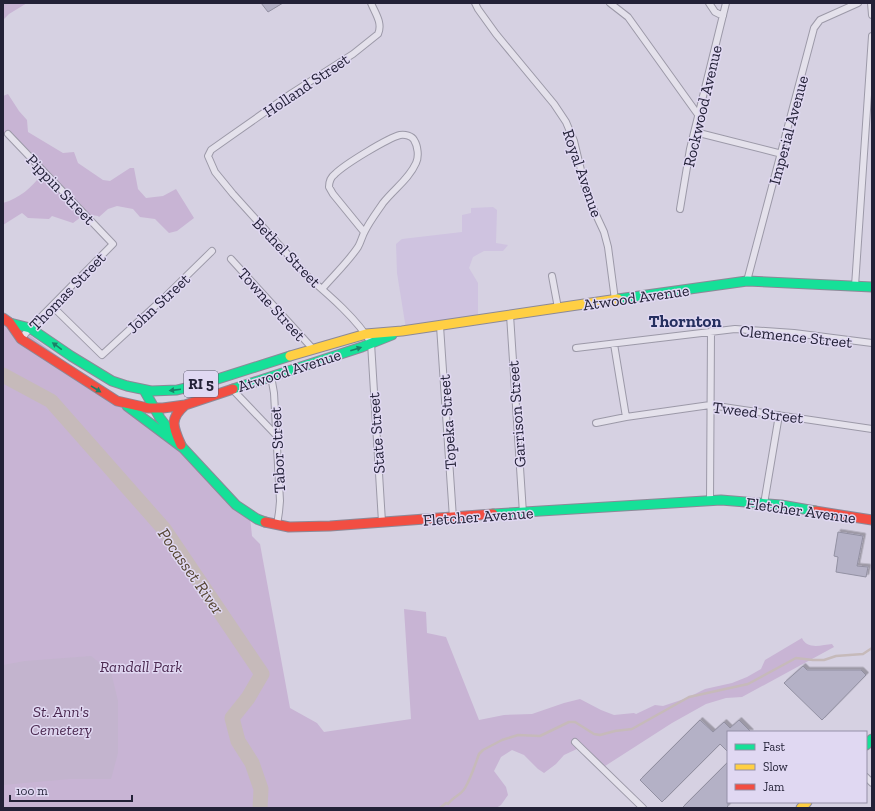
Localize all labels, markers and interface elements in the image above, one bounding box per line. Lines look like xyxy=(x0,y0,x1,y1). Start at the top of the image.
street label: Rockwood Avenue xyxy=(679,43,726,169)
street label: Holland Street xyxy=(260,50,353,121)
street label: Imperial Avenue xyxy=(765,73,812,187)
street label: Royal Avenue xyxy=(559,127,606,220)
street label: Pippin Street xyxy=(22,150,99,229)
street label: Bethel Street xyxy=(249,214,325,291)
street label: Thomas Street xyxy=(25,248,109,334)
street label: Towne Street xyxy=(234,264,309,345)
street label: John Street xyxy=(123,269,194,337)
street label: Atwood Avenue xyxy=(582,281,690,314)
district label: Thornton xyxy=(648,311,722,331)
street label: Clemence Street xyxy=(739,321,853,352)
one-way arrow xyxy=(51,341,62,350)
street label: Atwood Avenue xyxy=(235,345,343,396)
one-way arrow xyxy=(350,346,362,352)
street label: Garrison Street xyxy=(503,360,530,468)
road number: RI 5 xyxy=(184,371,218,397)
street label: Topeka Street xyxy=(435,374,460,470)
one-way arrow xyxy=(91,385,101,393)
one-way arrow xyxy=(169,386,181,393)
street label: State Street xyxy=(364,392,389,474)
street label: Tweed Street xyxy=(711,398,804,427)
street label: Tabor Street xyxy=(266,406,289,494)
street label: Fletcher Avenue xyxy=(745,493,857,528)
street label: Fletcher Avenue xyxy=(422,503,534,530)
water label: Pocasset River xyxy=(154,524,228,618)
park label: Randall Park xyxy=(100,657,182,676)
park label: St. Ann's Cemetery xyxy=(30,702,93,739)
legend xyxy=(727,731,867,803)
text: Fast xyxy=(763,740,786,754)
text: Slow xyxy=(763,760,789,774)
scale bar xyxy=(10,777,132,803)
text: Jam xyxy=(763,780,785,794)
text: 100 m xyxy=(16,784,48,798)

